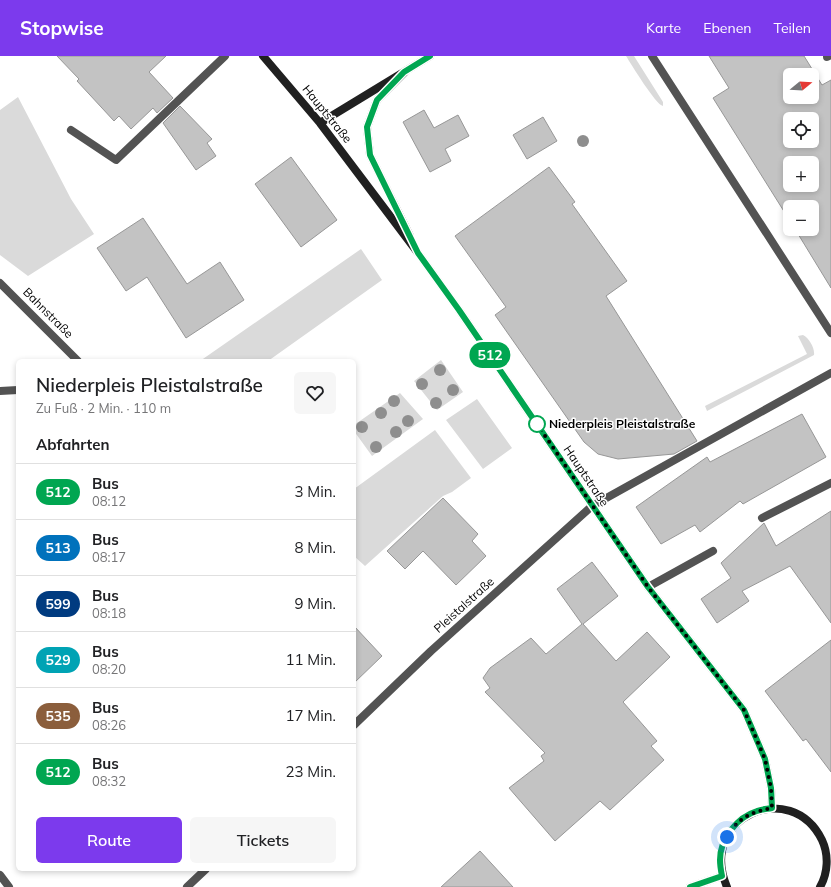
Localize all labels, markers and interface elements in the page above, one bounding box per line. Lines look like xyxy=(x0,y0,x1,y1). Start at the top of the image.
text: Stopwise xyxy=(20,16,104,40)
text: Karte xyxy=(646,19,681,37)
text: Ebenen xyxy=(703,19,752,37)
text: Teilen xyxy=(774,19,811,37)
north arrow xyxy=(783,68,819,104)
map controls xyxy=(783,68,819,236)
street label: Hauptstraße xyxy=(299,82,355,146)
button: locate xyxy=(783,112,819,148)
button: + xyxy=(783,156,819,192)
button: − xyxy=(783,200,819,236)
street label: Bahnstraße xyxy=(20,284,77,341)
line badge: 512 xyxy=(467,342,513,368)
text: 512 xyxy=(477,346,503,364)
button: heart xyxy=(294,372,336,414)
text: Niederpleis Pleistalstraße xyxy=(36,373,263,397)
text: Zu Fuß · 2 Min. · 110 m xyxy=(36,400,171,416)
marker: Niederpleis Pleistalstraße xyxy=(528,415,546,433)
place label: Niederpleis Pleistalstraße xyxy=(549,416,696,431)
text: Abfahrten xyxy=(36,435,109,454)
street label: Hauptstraße xyxy=(561,442,612,509)
text: Bus xyxy=(92,474,119,493)
text: 3 Min. xyxy=(294,482,336,501)
text: 512 xyxy=(45,483,71,501)
text: 08:12 xyxy=(92,493,126,509)
text: Bus xyxy=(92,530,119,549)
text: 8 Min. xyxy=(294,538,336,557)
text: 513 xyxy=(45,539,71,557)
text: 08:17 xyxy=(92,549,126,565)
street label: Pleistalstraße xyxy=(430,574,497,636)
text: Bus xyxy=(92,586,119,605)
text: 9 Min. xyxy=(294,594,336,613)
text: 599 xyxy=(45,595,71,613)
text: 08:18 xyxy=(92,605,126,621)
text: Bus xyxy=(92,642,119,661)
text: 11 Min. xyxy=(285,650,336,669)
text: 529 xyxy=(45,651,71,669)
text: 08:20 xyxy=(92,661,126,677)
text: Bus xyxy=(92,698,119,717)
text: 17 Min. xyxy=(285,706,336,725)
text: 535 xyxy=(45,707,71,725)
text: 08:26 xyxy=(92,717,126,733)
text: Bus xyxy=(92,754,119,773)
text: 23 Min. xyxy=(285,762,336,781)
text: 512 xyxy=(45,763,71,781)
text: 08:32 xyxy=(92,773,126,789)
button: Route xyxy=(36,817,182,863)
button: Tickets xyxy=(190,817,336,863)
your location xyxy=(717,827,737,847)

